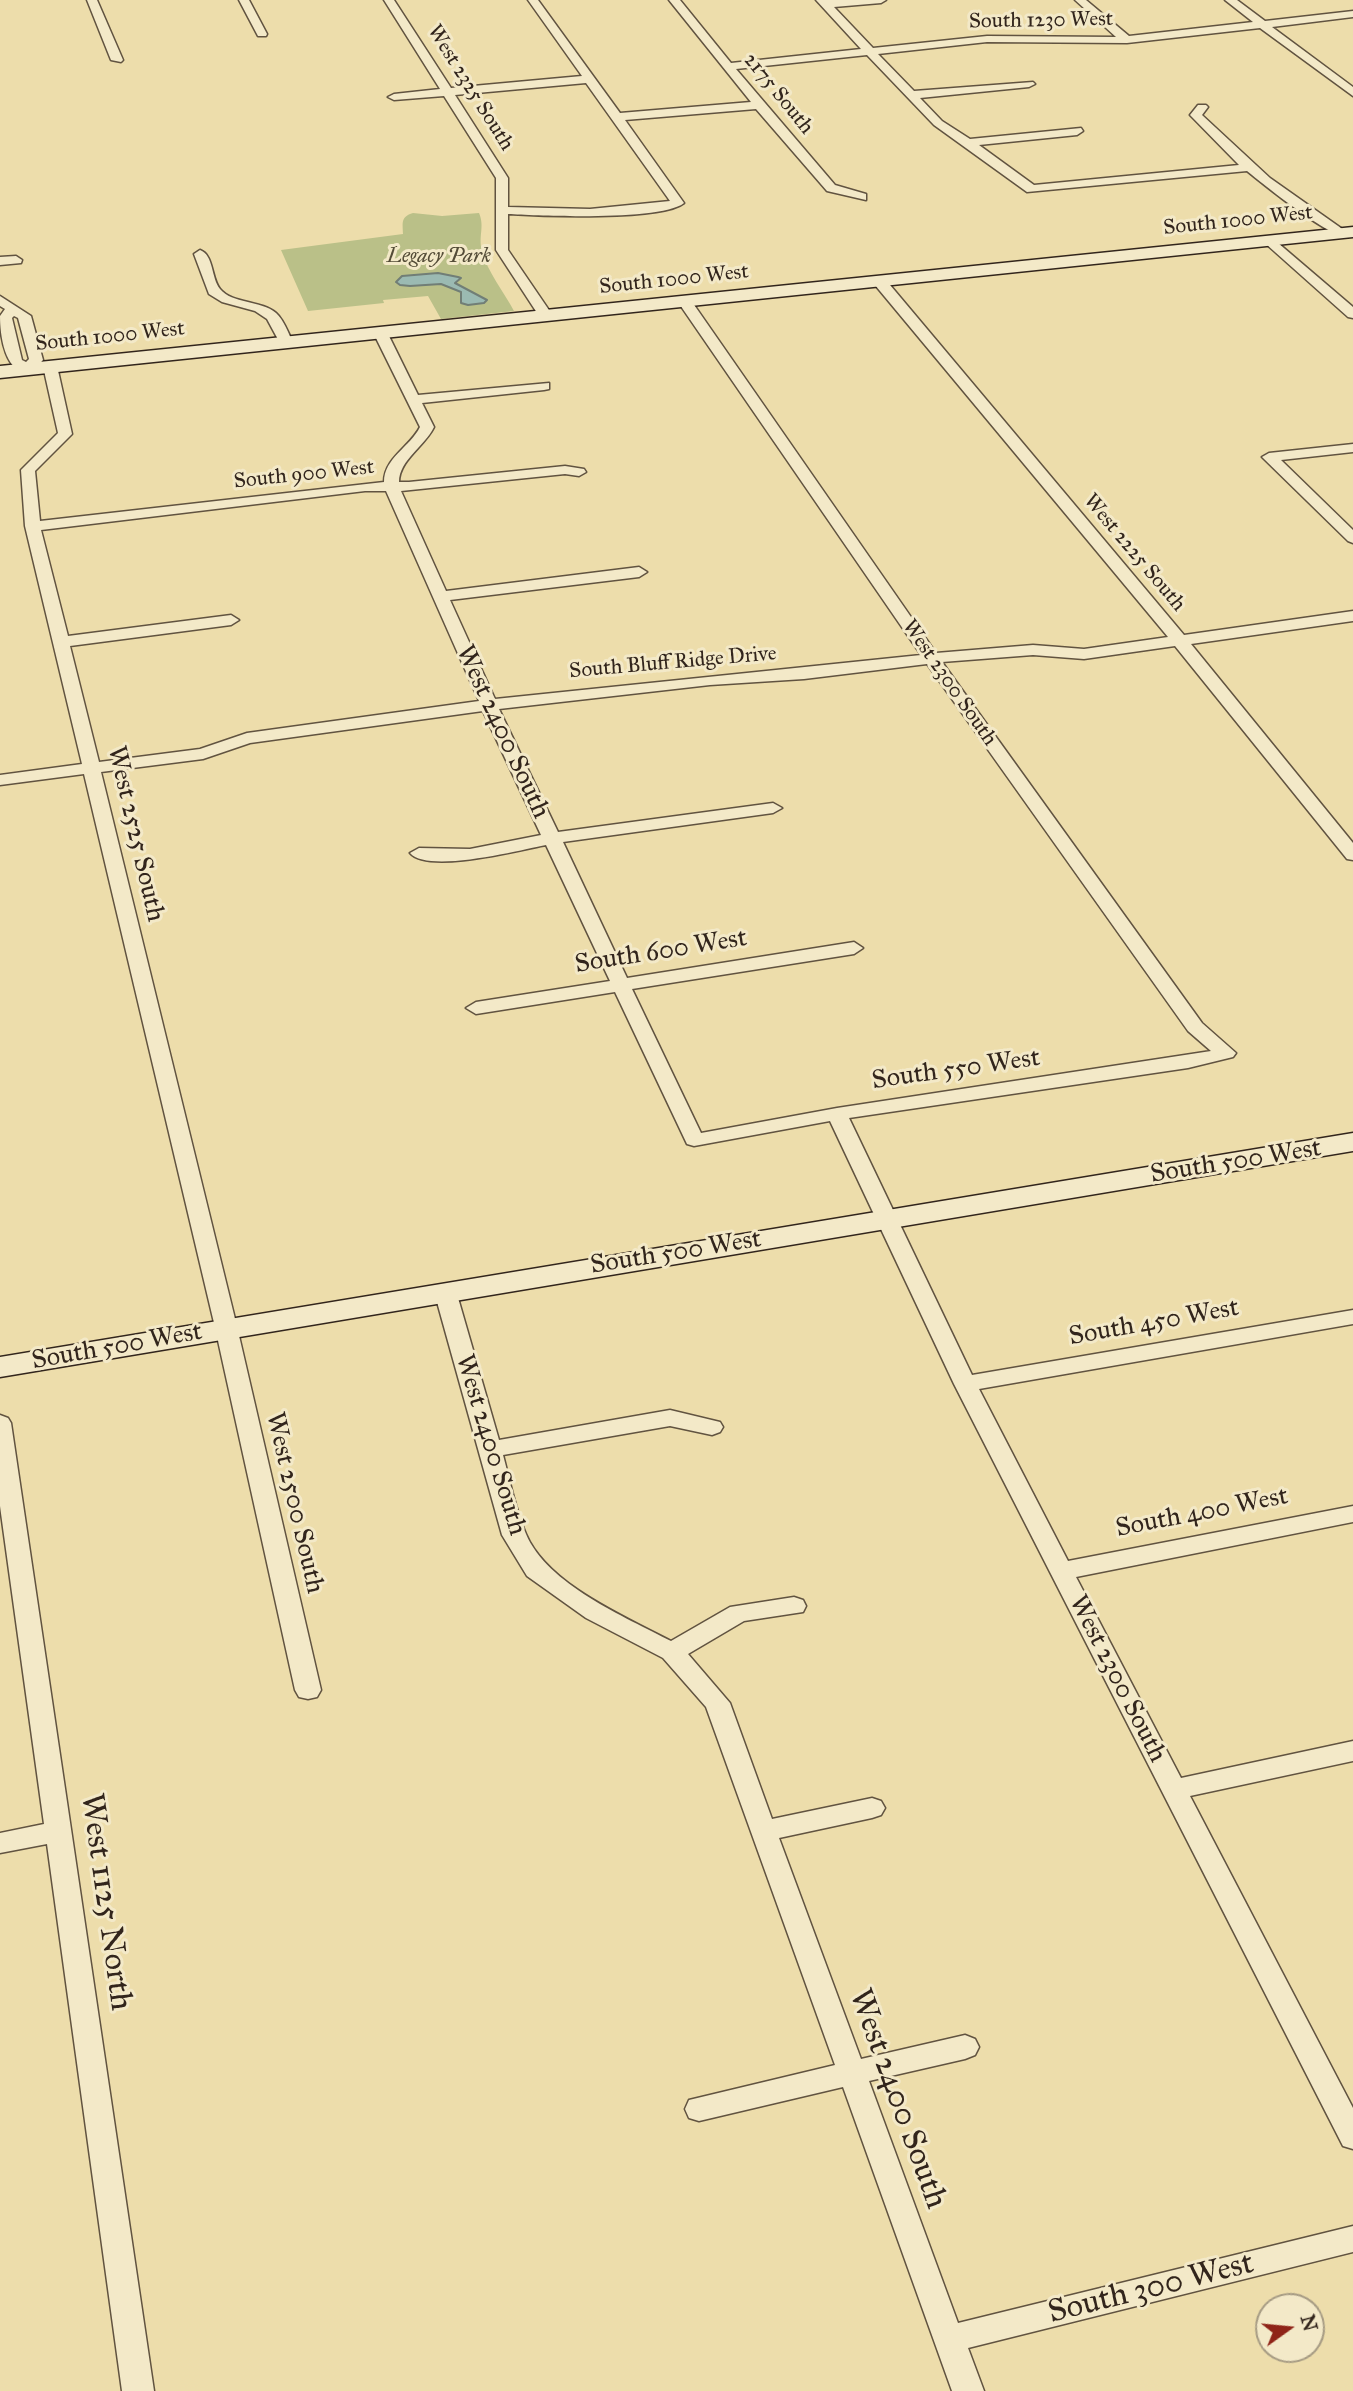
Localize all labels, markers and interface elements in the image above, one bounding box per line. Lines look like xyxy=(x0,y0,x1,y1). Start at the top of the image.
street label: South 1230 West xyxy=(969,7,1113,35)
street label: West 2325 South xyxy=(421,20,519,156)
street label: 2175 South xyxy=(738,48,818,140)
street label: South 1000 West xyxy=(1162,201,1314,241)
park label: Legacy Park xyxy=(387,244,491,270)
street label: South 1000 West xyxy=(598,260,750,300)
street label: South 1000 West xyxy=(34,317,186,357)
street label: South 900 West xyxy=(233,455,375,495)
street label: West 2225 South xyxy=(1078,489,1190,617)
street label: West 2300 South xyxy=(896,615,1002,751)
street label: West 2400 South xyxy=(448,640,556,824)
street label: South Bluff Ridge Drive xyxy=(568,641,778,685)
street label: West 2525 South xyxy=(100,743,170,925)
street label: South 600 West xyxy=(573,923,749,981)
street label: South 550 West xyxy=(870,1043,1042,1097)
street label: South 500 West xyxy=(1148,1133,1324,1191)
street label: South 500 West xyxy=(588,1224,764,1282)
street label: South 450 West xyxy=(1067,1293,1241,1353)
street label: South 500 West xyxy=(29,1317,205,1377)
street label: West 2400 South xyxy=(448,1351,532,1539)
street label: West 2500 South xyxy=(258,1409,330,1597)
street label: South 400 West xyxy=(1113,1481,1291,1545)
street label: West 2300 South xyxy=(1061,1590,1173,1768)
street label: West 1125 North xyxy=(71,1791,139,2013)
street label: West 2400 South xyxy=(839,1984,955,2214)
street label: South 300 West xyxy=(1044,2245,1258,2333)
north arrow xyxy=(1255,2293,1325,2363)
text: N xyxy=(1296,2312,1322,2334)

